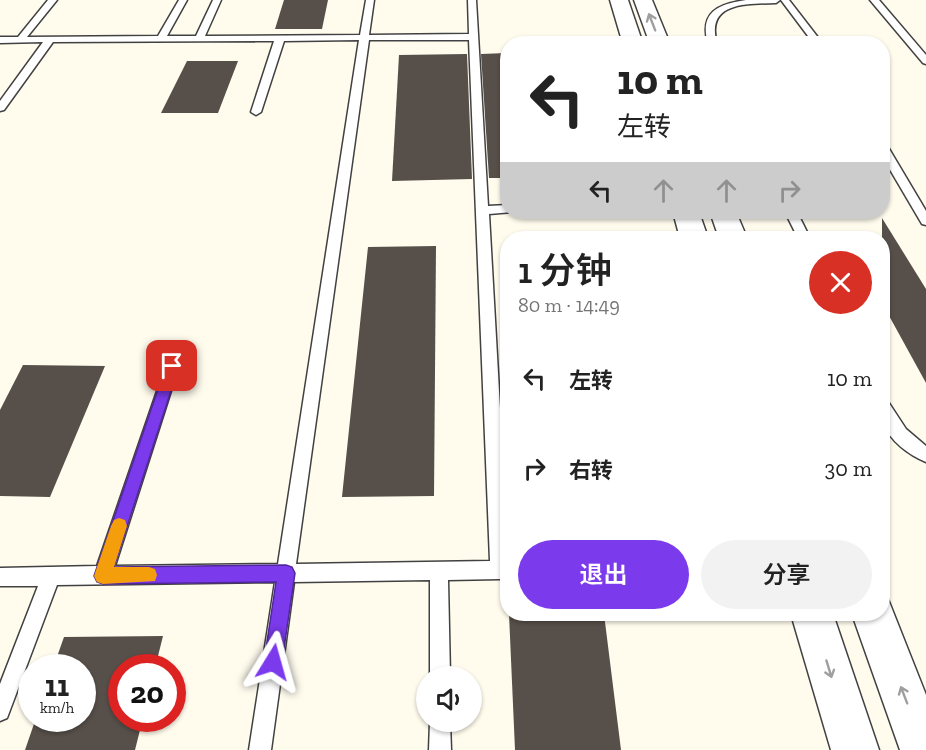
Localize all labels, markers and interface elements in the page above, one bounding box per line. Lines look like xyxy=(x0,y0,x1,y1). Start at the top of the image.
one-way arrow xyxy=(645,13,656,32)
text: 10 m xyxy=(617,54,703,105)
icon: left xyxy=(518,60,596,138)
text: 左转 xyxy=(617,111,671,143)
icon: left xyxy=(584,174,617,207)
icon: ahead xyxy=(647,174,680,207)
icon: ahead xyxy=(710,174,743,207)
icon: right xyxy=(773,174,806,207)
text: 1 分钟 xyxy=(518,249,612,292)
button: close xyxy=(809,251,872,314)
text: 80 m · 14:49 xyxy=(518,293,620,317)
pin xyxy=(146,340,197,391)
icon: arrive xyxy=(155,349,188,382)
icon: left xyxy=(518,362,551,395)
text: 10 m xyxy=(827,365,872,392)
text: 左转 xyxy=(569,367,613,394)
icon: right xyxy=(518,452,551,485)
text: 30 m xyxy=(825,455,872,482)
text: 右转 xyxy=(569,457,613,484)
button: 退出 xyxy=(518,540,689,609)
button: 分享 xyxy=(701,540,872,609)
position arrow xyxy=(241,630,305,694)
speed limit sign: 20 xyxy=(108,654,186,732)
one-way arrow xyxy=(824,659,835,678)
map controls xyxy=(416,666,482,732)
button: sound xyxy=(416,666,482,732)
text: 11 xyxy=(45,668,69,704)
one-way arrow xyxy=(898,686,909,705)
text: km/h xyxy=(40,699,74,717)

